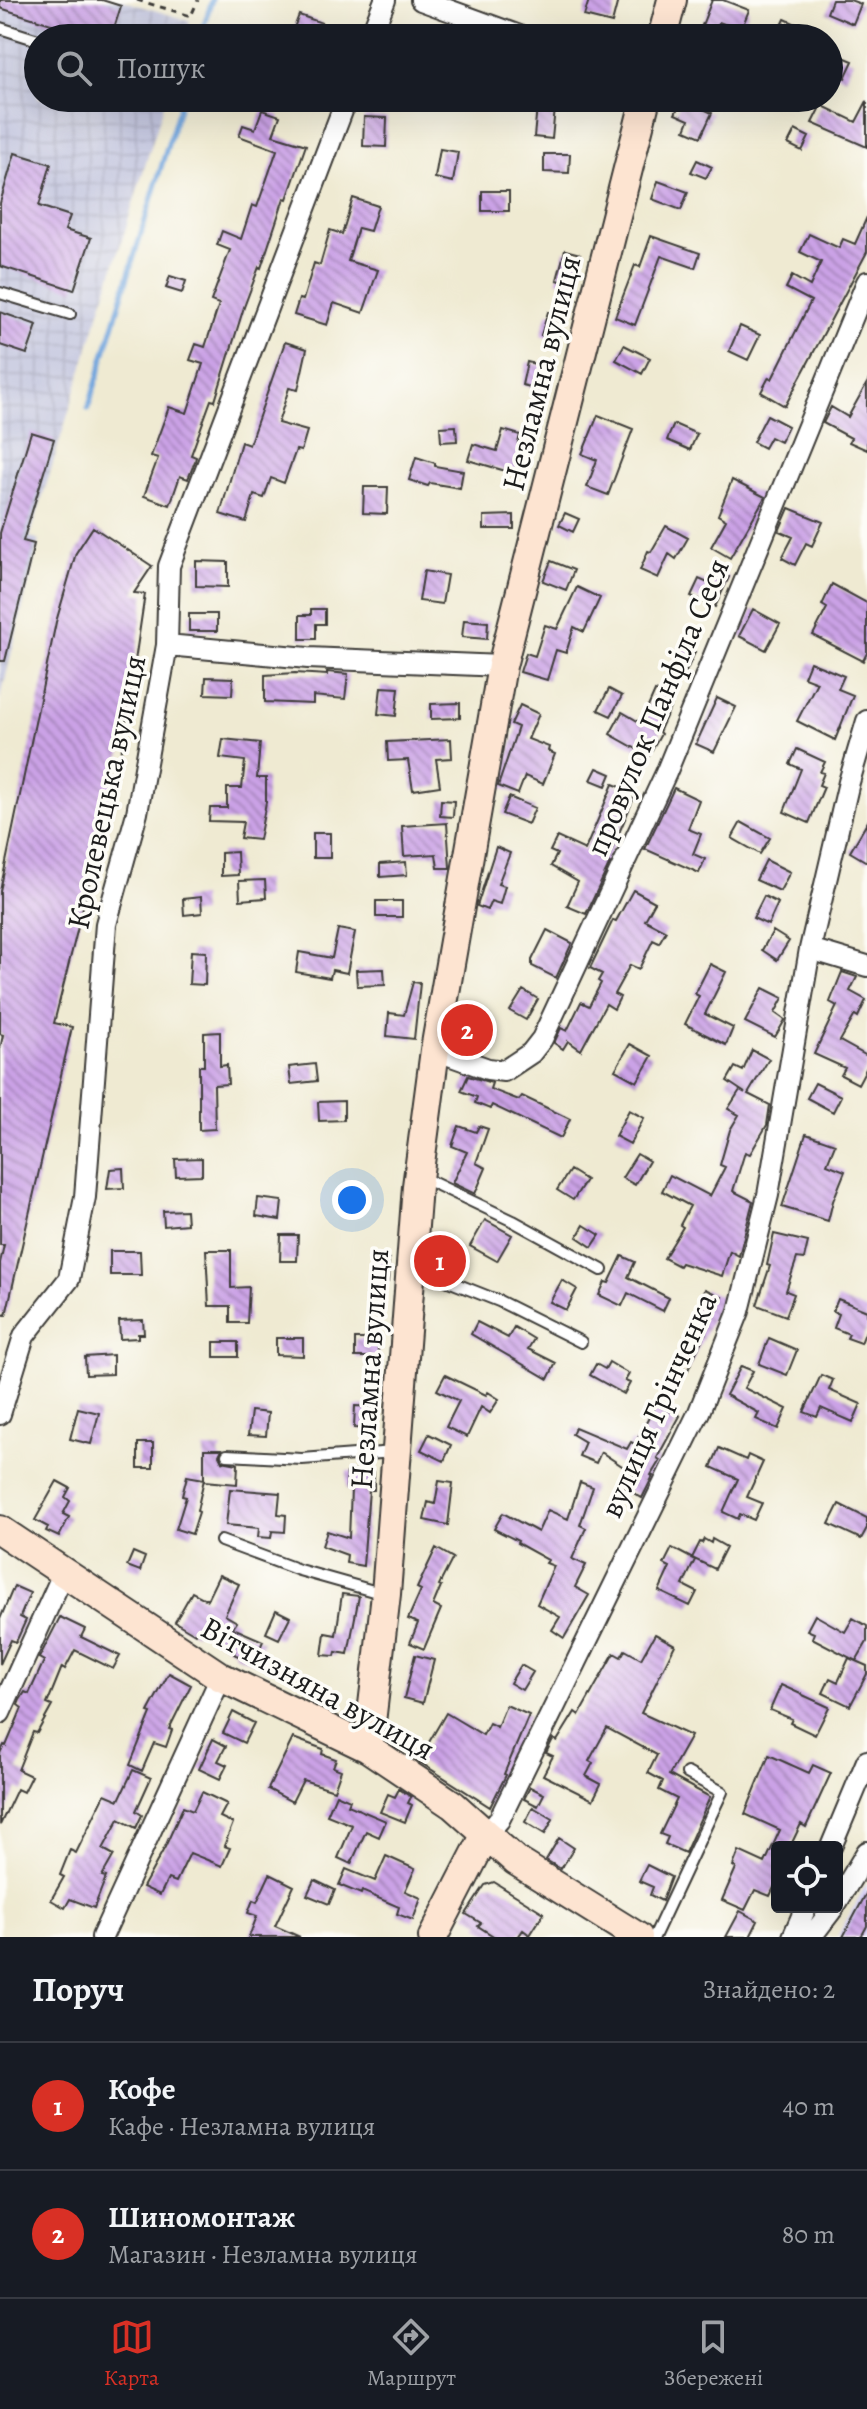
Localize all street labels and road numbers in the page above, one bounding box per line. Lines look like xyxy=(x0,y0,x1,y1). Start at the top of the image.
street label: Незламна вулиця xyxy=(490,251,592,495)
street label: провулок Панфіла Сеся xyxy=(574,551,740,863)
street label: Кролевецька вулиця xyxy=(55,651,157,933)
street label: Незламна вулиця xyxy=(339,1247,399,1491)
street label: вулиця Грінченка xyxy=(589,1285,727,1525)
street label: Вітчизняна вулиця xyxy=(193,1605,443,1771)

